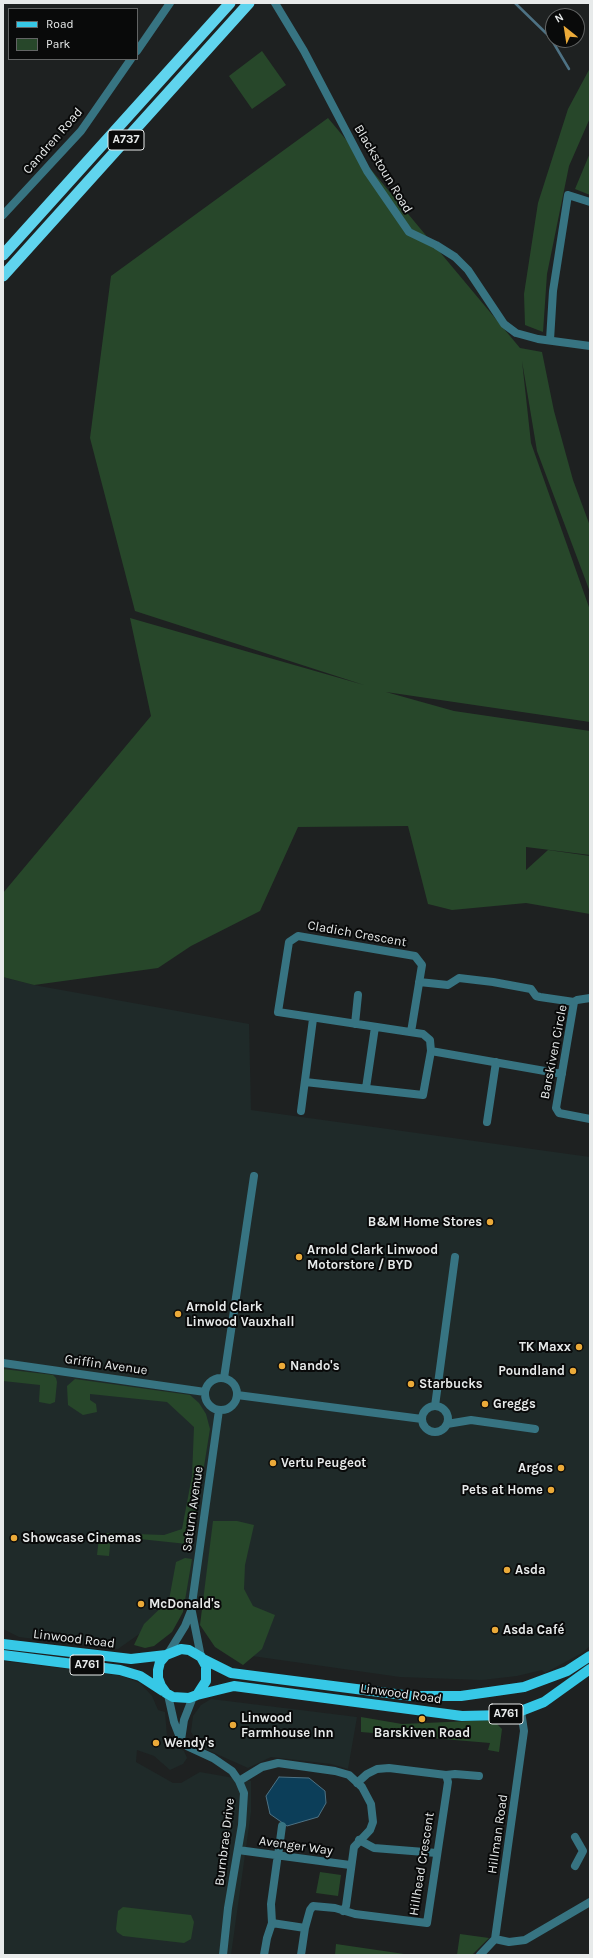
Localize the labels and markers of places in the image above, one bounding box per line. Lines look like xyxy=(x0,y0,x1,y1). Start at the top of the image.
place label: B&M Home Stores xyxy=(368,1214,482,1230)
marker: B&M Home Stores xyxy=(485,1217,495,1227)
place label: Arnold Clark Linwood Motorstore / BYD xyxy=(307,1242,438,1273)
marker: Arnold Clark Linwood Motorstore / BYD xyxy=(294,1252,304,1262)
place label: Arnold Clark Linwood Vauxhall xyxy=(186,1299,295,1330)
marker: Arnold Clark Linwood Vauxhall xyxy=(173,1309,183,1319)
place label: TK Maxx xyxy=(519,1339,571,1355)
marker: TK Maxx xyxy=(574,1342,584,1352)
place label: Nando's xyxy=(290,1358,340,1374)
marker: Nando's xyxy=(277,1361,287,1371)
place label: Poundland xyxy=(498,1363,565,1379)
marker: Poundland xyxy=(568,1366,578,1376)
place label: Starbucks xyxy=(419,1376,483,1392)
marker: Starbucks xyxy=(406,1379,416,1389)
place label: Greggs xyxy=(493,1396,536,1412)
marker: Greggs xyxy=(480,1399,490,1409)
place label: Vertu Peugeot xyxy=(281,1455,366,1471)
marker: Vertu Peugeot xyxy=(268,1458,278,1468)
place label: Argos xyxy=(518,1460,553,1476)
marker: Argos xyxy=(556,1463,566,1473)
place label: Pets at Home xyxy=(462,1482,543,1498)
marker: Pets at Home xyxy=(546,1485,556,1495)
place label: Showcase Cinemas xyxy=(22,1530,141,1546)
marker: Showcase Cinemas xyxy=(9,1533,19,1543)
place label: Asda xyxy=(515,1562,546,1578)
marker: Asda xyxy=(502,1565,512,1575)
place label: McDonald's xyxy=(149,1596,220,1612)
marker: McDonald's xyxy=(136,1599,146,1609)
place label: Asda Café xyxy=(503,1622,564,1638)
marker: Asda Café xyxy=(490,1625,500,1635)
place label: Linwood Farmhouse Inn xyxy=(241,1710,334,1741)
marker: Barskiven Road xyxy=(417,1714,427,1724)
marker: Linwood Farmhouse Inn xyxy=(228,1720,238,1730)
place label: Barskiven Road xyxy=(374,1725,470,1741)
place label: Wendy's xyxy=(164,1735,214,1751)
marker: Wendy's xyxy=(151,1738,161,1748)

